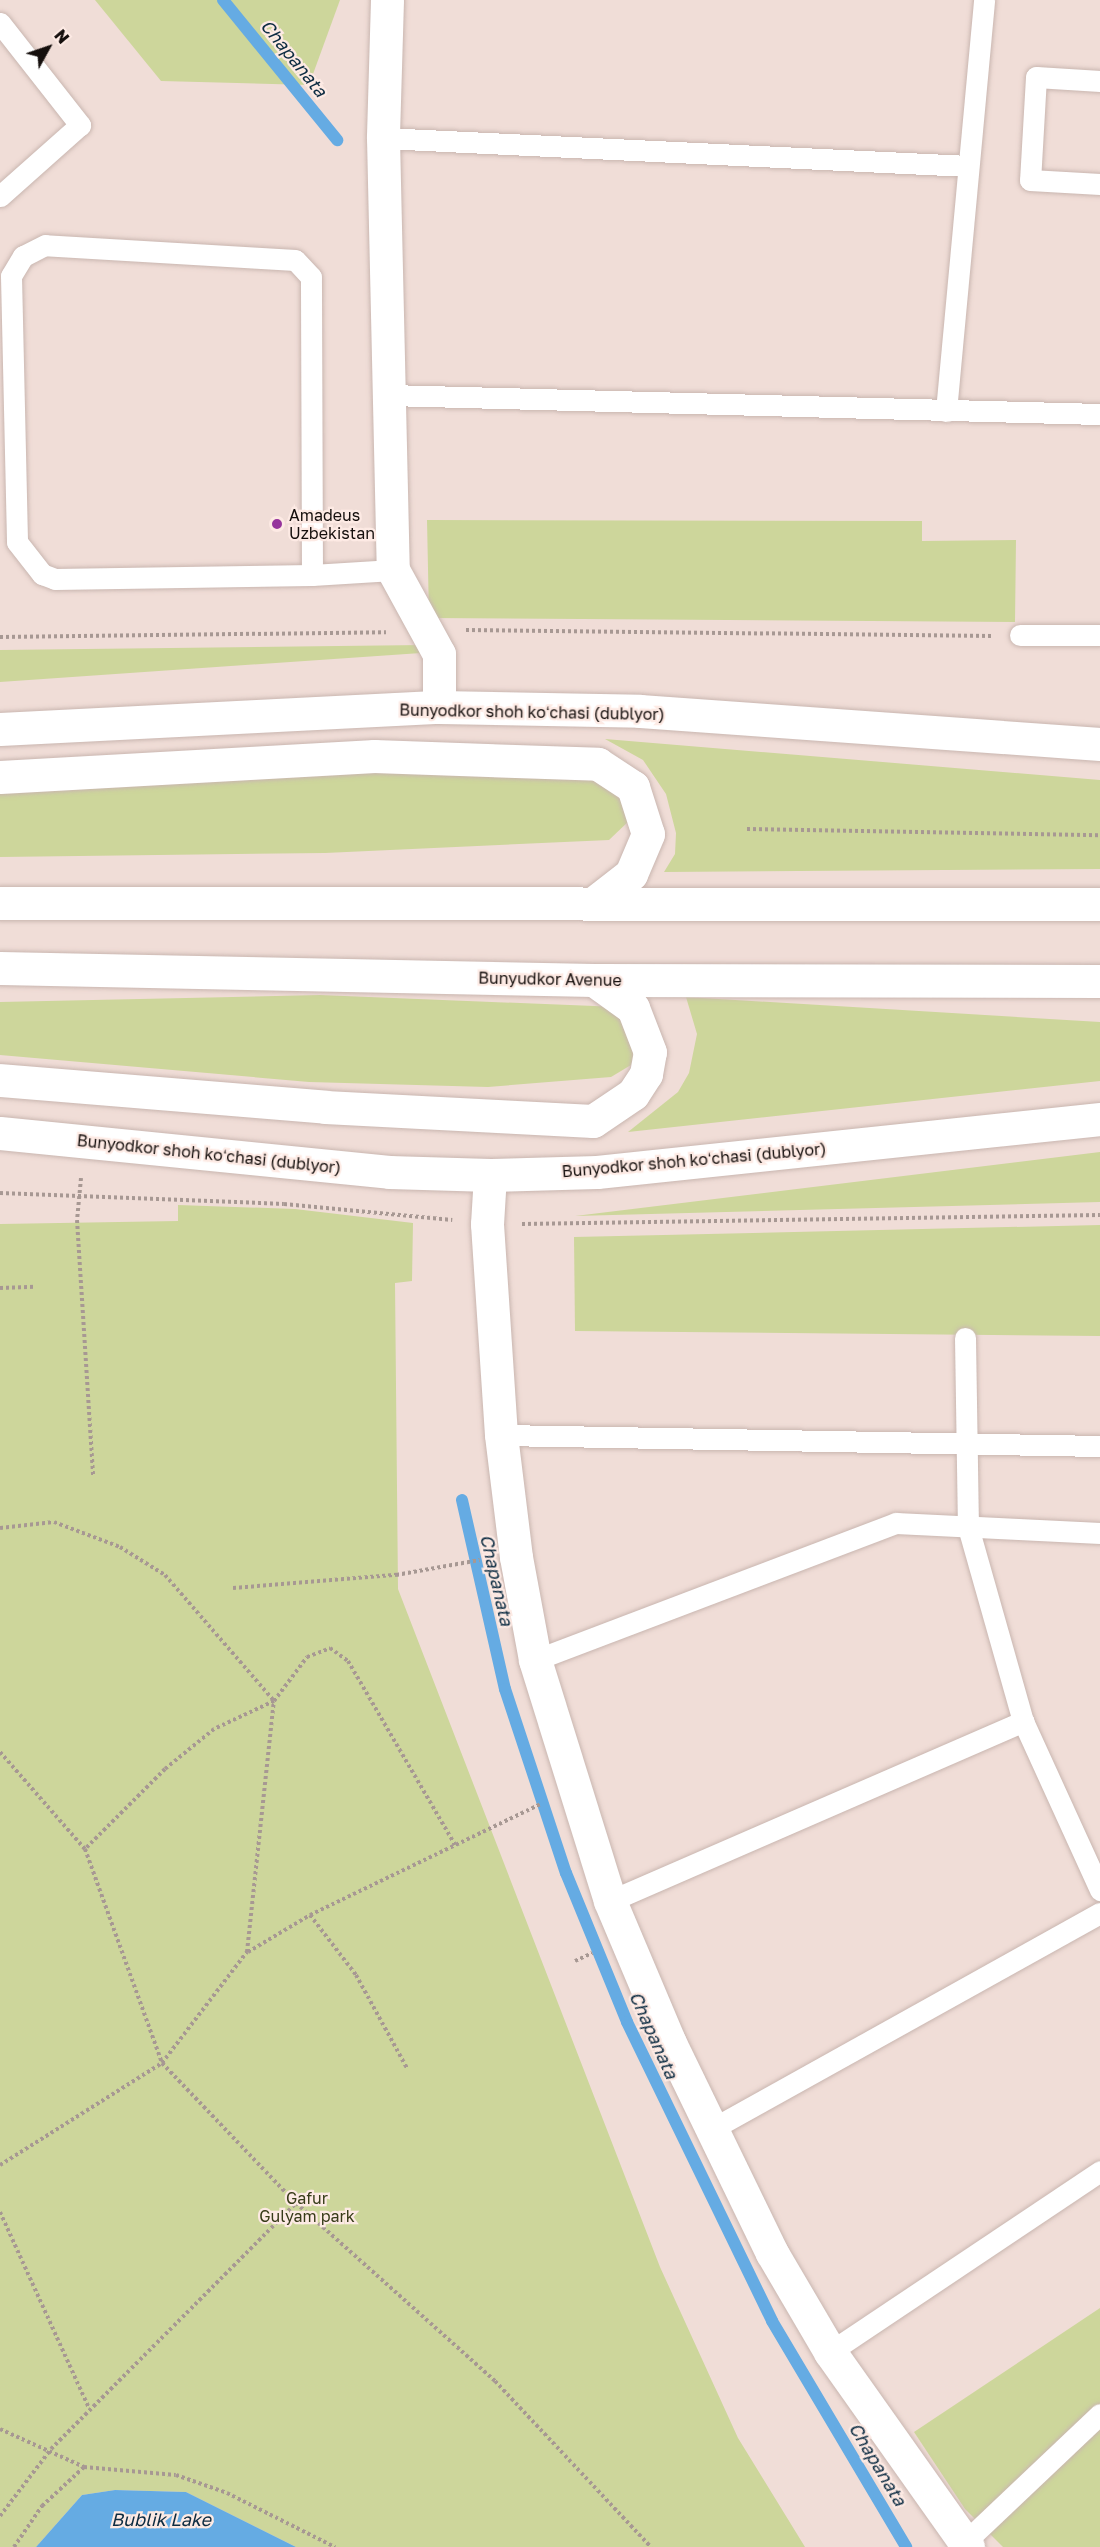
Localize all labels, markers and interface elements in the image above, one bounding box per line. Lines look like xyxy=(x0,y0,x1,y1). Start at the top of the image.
water label: Chapanata xyxy=(256,15,332,101)
north arrow xyxy=(18,18,78,78)
text: N xyxy=(50,25,73,48)
place label: Amadeus Uzbekistan xyxy=(289,505,375,543)
marker: Amadeus Uzbekistan xyxy=(270,517,284,531)
street label: Bunyodkor shoh koʻchasi (dublyor) xyxy=(399,700,665,724)
street label: Bunyudkor Avenue xyxy=(478,968,622,990)
street label: Bunyodkor shoh koʻchasi (dublyor) xyxy=(76,1131,342,1177)
street label: Bunyodkor shoh koʻchasi (dublyor) xyxy=(561,1139,827,1181)
water label: Chapanata xyxy=(476,1532,518,1628)
water label: Chapanata xyxy=(625,1988,683,2082)
park label: Gafur Gulyam park xyxy=(259,2188,355,2226)
water label: Chapanata xyxy=(845,2419,911,2509)
water label: Bublik Lake xyxy=(111,2508,211,2530)

